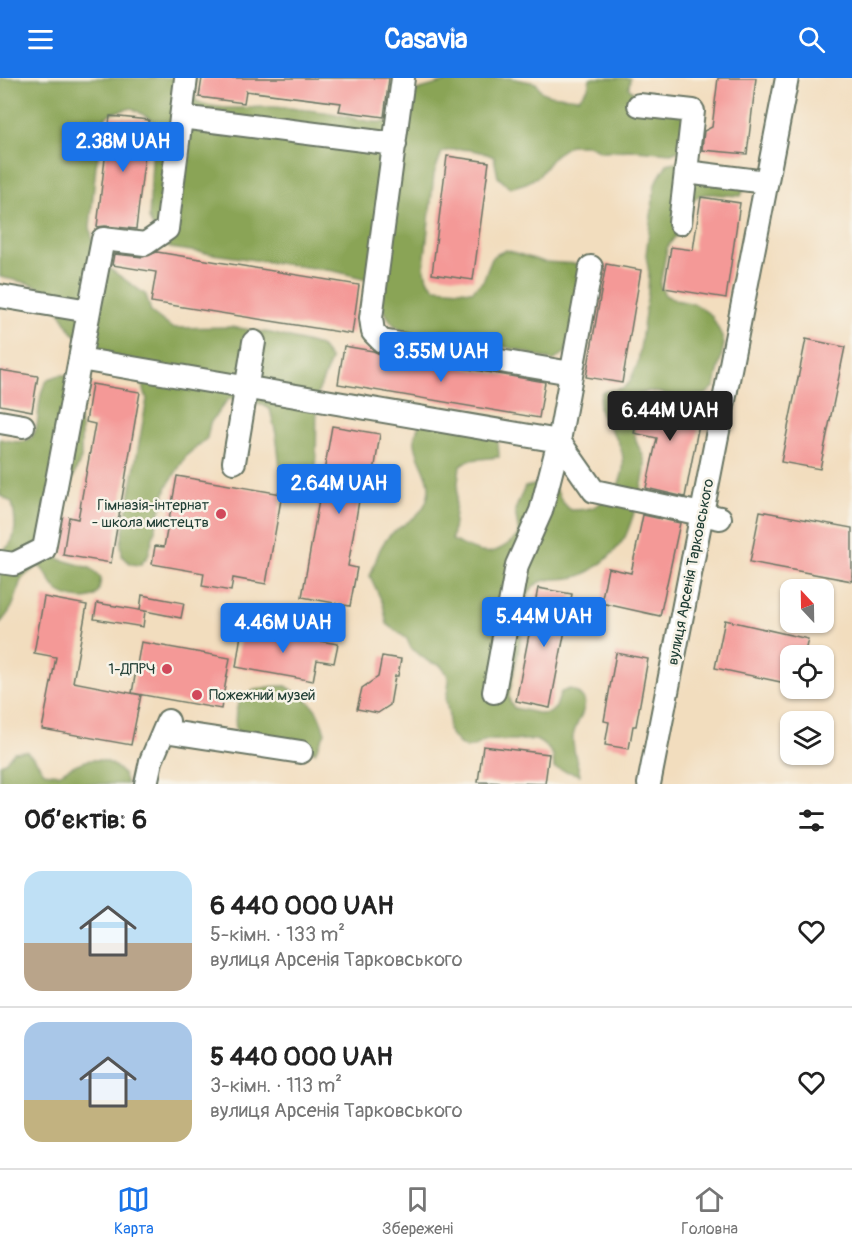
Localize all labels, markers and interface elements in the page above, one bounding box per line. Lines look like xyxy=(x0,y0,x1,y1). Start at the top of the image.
icon: menu xyxy=(24,23,57,56)
text: Casavia xyxy=(384,23,468,56)
icon: search xyxy=(795,23,828,56)
pin: 2.38M UAH xyxy=(54,122,192,173)
text: 2.38M UAH xyxy=(76,129,170,154)
pin: 3.55M UAH xyxy=(372,332,510,383)
text: 3.55M UAH xyxy=(394,339,488,364)
pin: 6.44M UAH xyxy=(601,391,739,442)
text: 6.44M UAH xyxy=(622,398,718,423)
pin: 2.64M UAH xyxy=(270,464,408,515)
text: 2.64M UAH xyxy=(291,471,387,496)
street label: вулиця Арсенія Тарковського xyxy=(664,477,718,667)
place label: Гімназія-інтернат - школа мистецтв xyxy=(92,496,209,532)
marker: Гімназія-інтернат - школа мистецтв xyxy=(214,507,228,521)
north arrow xyxy=(780,579,834,633)
map controls xyxy=(780,579,834,765)
pin: 5.44M UAH xyxy=(475,597,613,648)
pin: 4.46M UAH xyxy=(214,603,352,654)
text: 5.44M UAH xyxy=(496,604,592,629)
text: 4.46M UAH xyxy=(235,610,331,635)
button: locate xyxy=(780,645,834,699)
place label: 1-ДПРЧ xyxy=(108,660,155,679)
marker: 1-ДПРЧ xyxy=(160,662,174,676)
place label: Пожежний музей xyxy=(209,686,315,705)
marker: Пожежний музей xyxy=(190,688,204,702)
button: layers xyxy=(780,711,834,765)
text: Об’єктів: 6 xyxy=(24,804,147,836)
icon: filters xyxy=(795,804,828,837)
text: 6 440 000 UAH xyxy=(210,890,394,922)
icon: home xyxy=(72,895,144,967)
icon: heart xyxy=(795,915,828,948)
text: 5-кімн. · 133 m² xyxy=(210,922,345,947)
text: вулиця Арсенія Тарковського xyxy=(210,947,463,972)
text: 5 440 000 UAH xyxy=(210,1041,393,1073)
icon: home xyxy=(72,1046,144,1118)
icon: heart xyxy=(795,1066,828,1099)
text: 3-кімн. · 113 m² xyxy=(210,1073,342,1098)
text: вулиця Арсенія Тарковського xyxy=(210,1098,463,1123)
tab: Карта xyxy=(114,1183,154,1239)
tab: Збережені xyxy=(382,1183,453,1239)
tab: Головна xyxy=(681,1183,738,1239)

